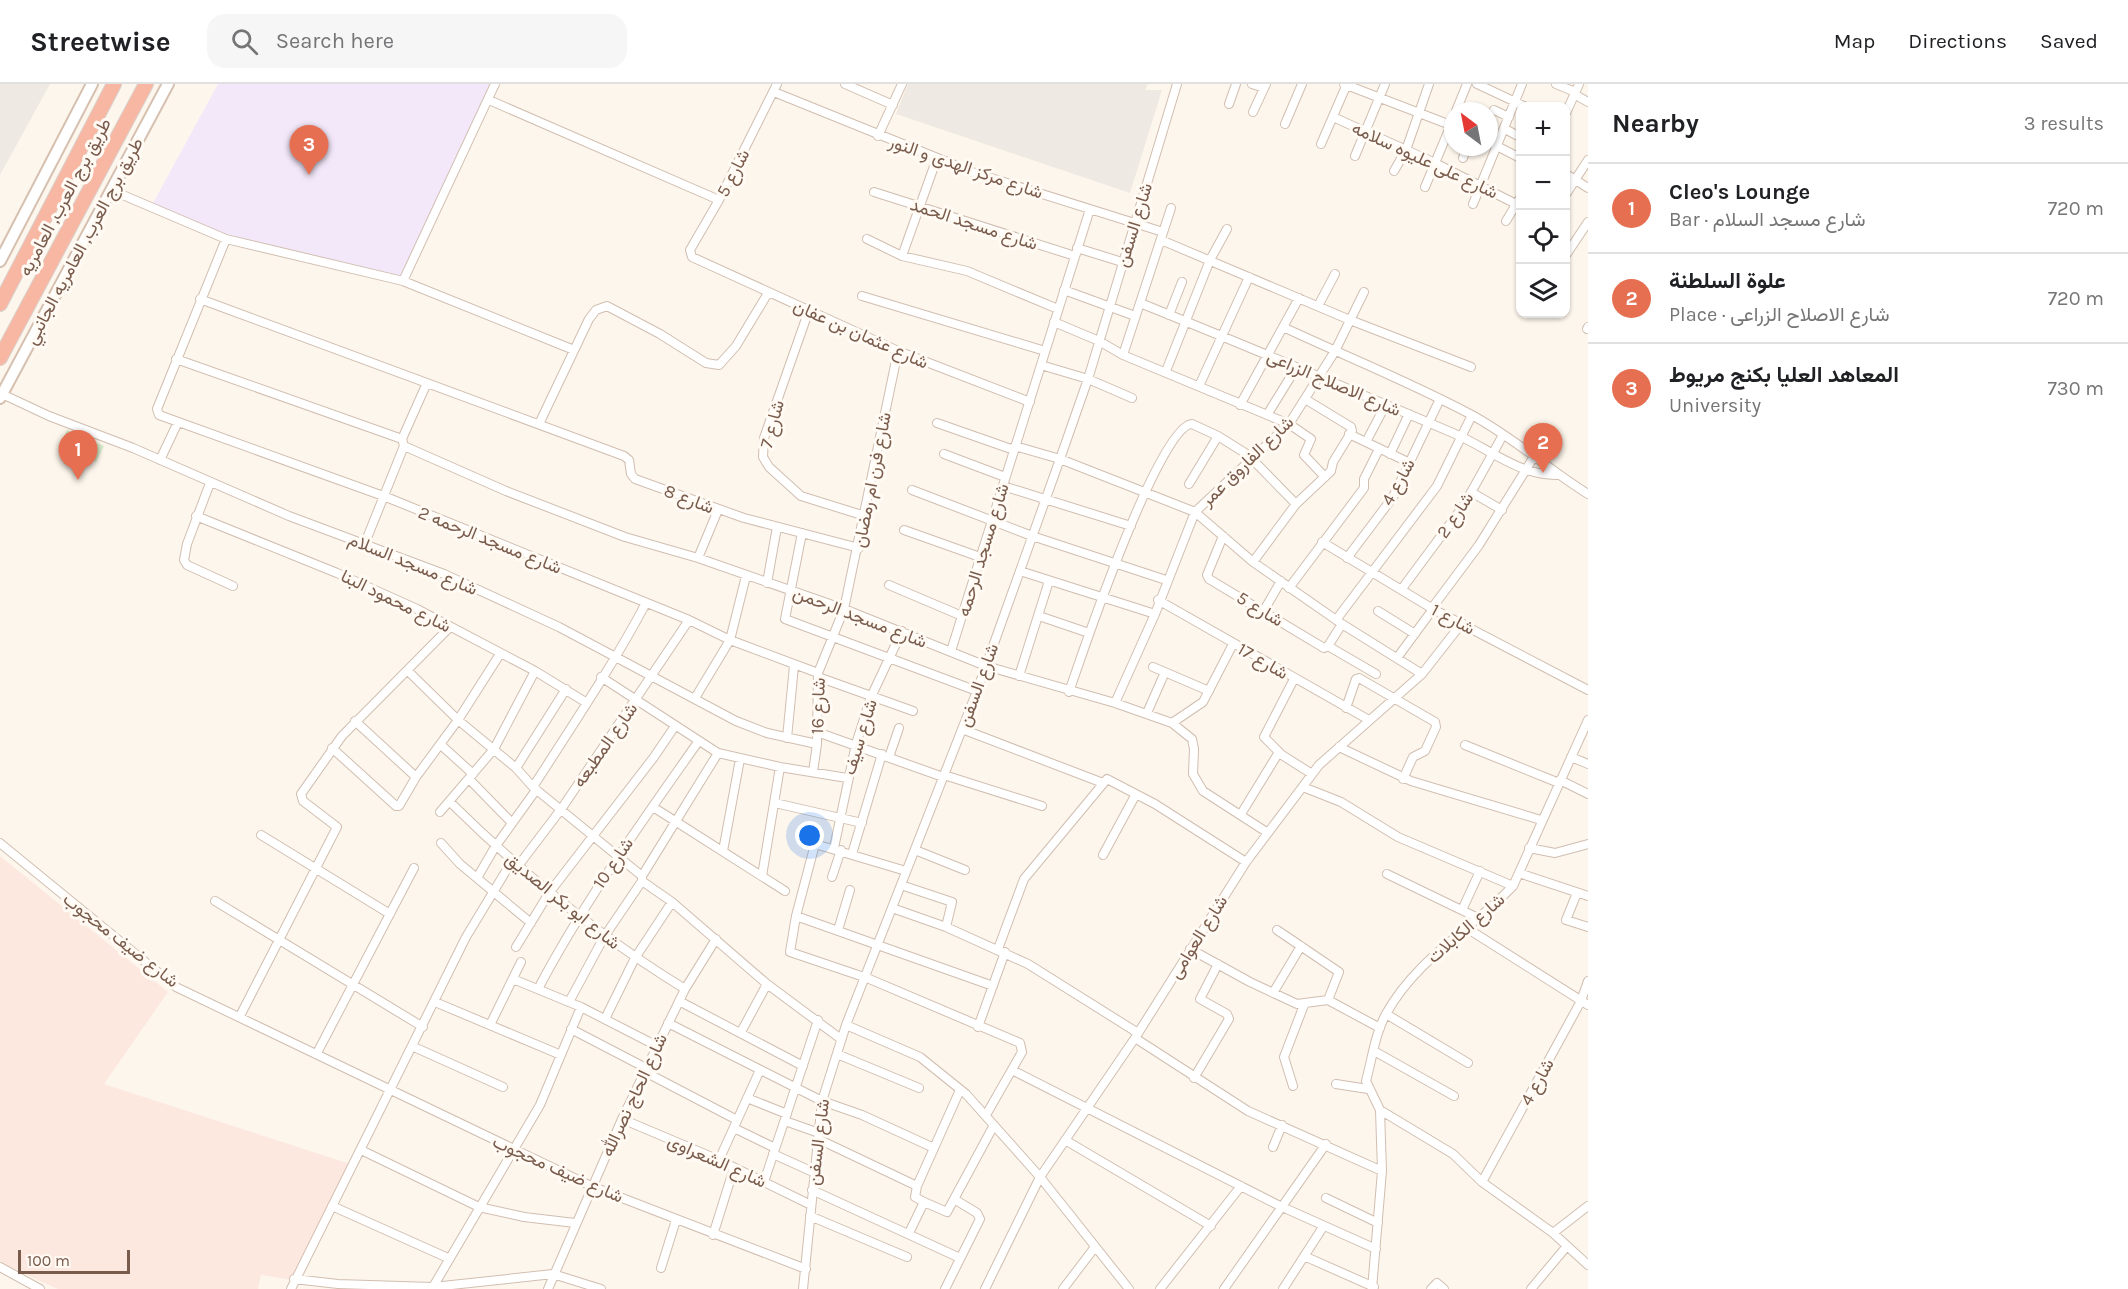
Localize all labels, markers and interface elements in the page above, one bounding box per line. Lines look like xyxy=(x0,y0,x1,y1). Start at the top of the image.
search box xyxy=(207,14,627,68)
text: Streetwise xyxy=(30,25,171,58)
icon: search xyxy=(228,25,261,58)
text: Search here xyxy=(276,28,394,54)
text: Map xyxy=(1834,29,1875,53)
text: Directions xyxy=(1908,29,2007,53)
text: Saved xyxy=(2040,29,2098,53)
north arrow xyxy=(1444,102,1498,156)
map controls xyxy=(1516,102,1570,318)
button: + xyxy=(1516,102,1570,156)
text: Nearby xyxy=(1612,108,1699,139)
text: 3 results xyxy=(2024,112,2104,135)
street label: طريق برج العرب, العامريه xyxy=(14,114,117,280)
street label: شارع على عليوه سلامه xyxy=(1348,116,1502,204)
pin: 3 xyxy=(290,126,328,175)
street label: شارع مركز الهدى و النور xyxy=(885,130,1046,205)
street label: طريق برج العرب, العامريه الجانبي xyxy=(20,134,152,350)
street label: شارع 5 xyxy=(712,145,755,201)
button: − xyxy=(1516,156,1570,210)
text: Cleo's Lounge xyxy=(1669,179,1810,205)
street label: شارع السفن xyxy=(1111,180,1158,270)
street label: شارع مسجد الحمد xyxy=(907,193,1041,256)
text: 1 xyxy=(1628,197,1635,220)
text: 720 m xyxy=(2048,197,2104,220)
text: Bar · شارع مسجد السلام xyxy=(1669,208,1866,231)
button: locate xyxy=(1516,210,1570,264)
button: layers xyxy=(1516,264,1570,318)
text: علوة السلطنة xyxy=(1669,268,1786,294)
text: 2 xyxy=(1625,287,1638,310)
text: 720 m xyxy=(2048,287,2104,310)
street label: شارع عثمان بن عفان xyxy=(790,294,932,375)
text: Place · شارع الاصلاح الزراعى xyxy=(1669,303,1890,326)
street label: شارع الاصلاح الزراعى xyxy=(1263,345,1404,422)
text: المعاهد العليا بكنج مريوط xyxy=(1669,362,1899,388)
text: 3 xyxy=(1625,377,1638,400)
text: 730 m xyxy=(2047,377,2104,400)
text: University xyxy=(1669,394,1761,417)
street label: شارع 7 xyxy=(755,398,790,451)
street label: شارع فرن ام رمضان xyxy=(848,410,897,550)
street label: شارع الفاروق عمر xyxy=(1195,411,1299,512)
pin: 2 xyxy=(1524,424,1562,473)
pin: 1 xyxy=(58,430,98,480)
street label: شارع 4 xyxy=(1376,455,1421,510)
street label: شارع 8 xyxy=(661,479,717,519)
street label: شارع مسجد الرحمه xyxy=(952,481,1015,620)
street label: شارع 2 xyxy=(1432,488,1479,543)
street label: شارع مسجد الرحمه 2 xyxy=(415,501,565,580)
street label: شارع مسجد السلام xyxy=(345,528,481,601)
street label: شارع محمود البنا xyxy=(337,565,455,638)
street label: شارع مسجد الرحمن xyxy=(790,581,930,654)
street label: شارع 5 xyxy=(1232,587,1287,632)
street label: شارع 1 xyxy=(1427,598,1479,640)
street label: شارع 17 xyxy=(1233,638,1292,685)
street label: شارع السفن xyxy=(953,640,1004,730)
street label: شارع 16 xyxy=(806,677,831,735)
street label: شارع سيف xyxy=(838,697,883,778)
street label: شارع المطبعه xyxy=(568,698,643,792)
your location xyxy=(795,821,824,850)
street label: شارع 10 xyxy=(588,833,639,893)
street label: شارع ابو بكر الصديق xyxy=(500,848,625,955)
street label: شارع ضيف محجوب xyxy=(58,888,183,993)
street label: شارع الكابلات xyxy=(1423,888,1510,968)
street label: شارع العوامى xyxy=(1164,891,1233,983)
street label: شارع الحاج نصرالله xyxy=(596,1030,673,1161)
street label: شارع 4 xyxy=(1515,1055,1560,1110)
street label: شارع السفن xyxy=(802,1097,835,1187)
street label: شارع الشعراوى xyxy=(664,1129,770,1194)
street label: شارع ضيف محجوب xyxy=(489,1130,627,1209)
scale bar xyxy=(18,1247,130,1274)
text: 100 m xyxy=(27,1251,70,1270)

